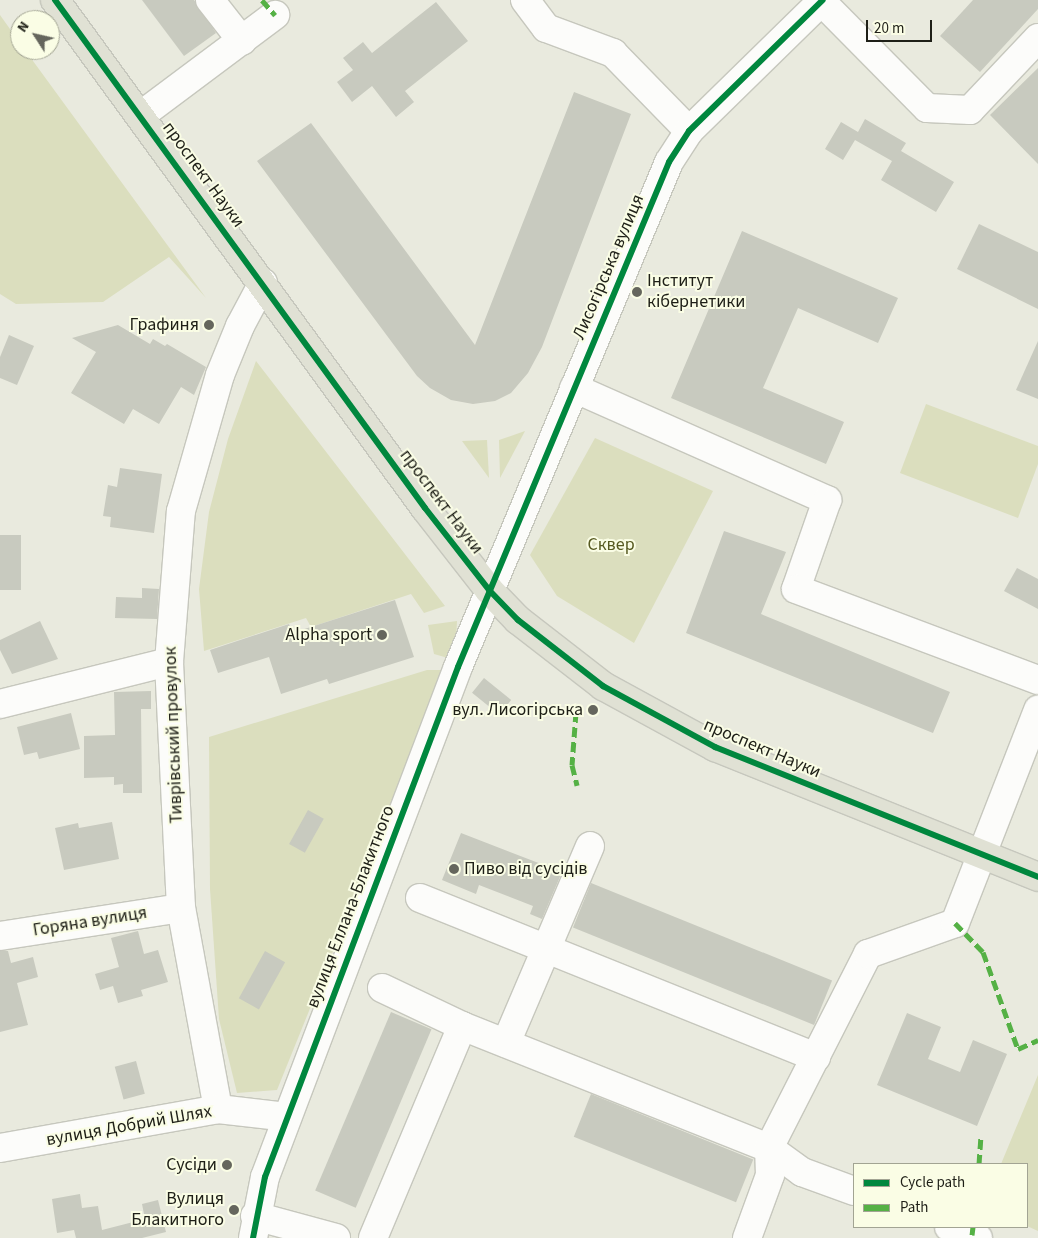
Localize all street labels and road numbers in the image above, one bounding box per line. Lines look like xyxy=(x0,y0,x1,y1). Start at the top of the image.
street label: проспект Науки xyxy=(157,118,249,232)
street label: Лисогірська вулиця xyxy=(569,191,649,343)
street label: проспект Науки xyxy=(395,445,487,559)
street label: Тиврівський провулок xyxy=(160,646,188,824)
street label: проспект Науки xyxy=(700,715,824,783)
street label: вулиця Еллана-Блакитного xyxy=(302,803,400,1011)
street label: Горяна вулиця xyxy=(31,902,149,942)
street label: вулиця Добрий Шлях xyxy=(45,1101,213,1151)

